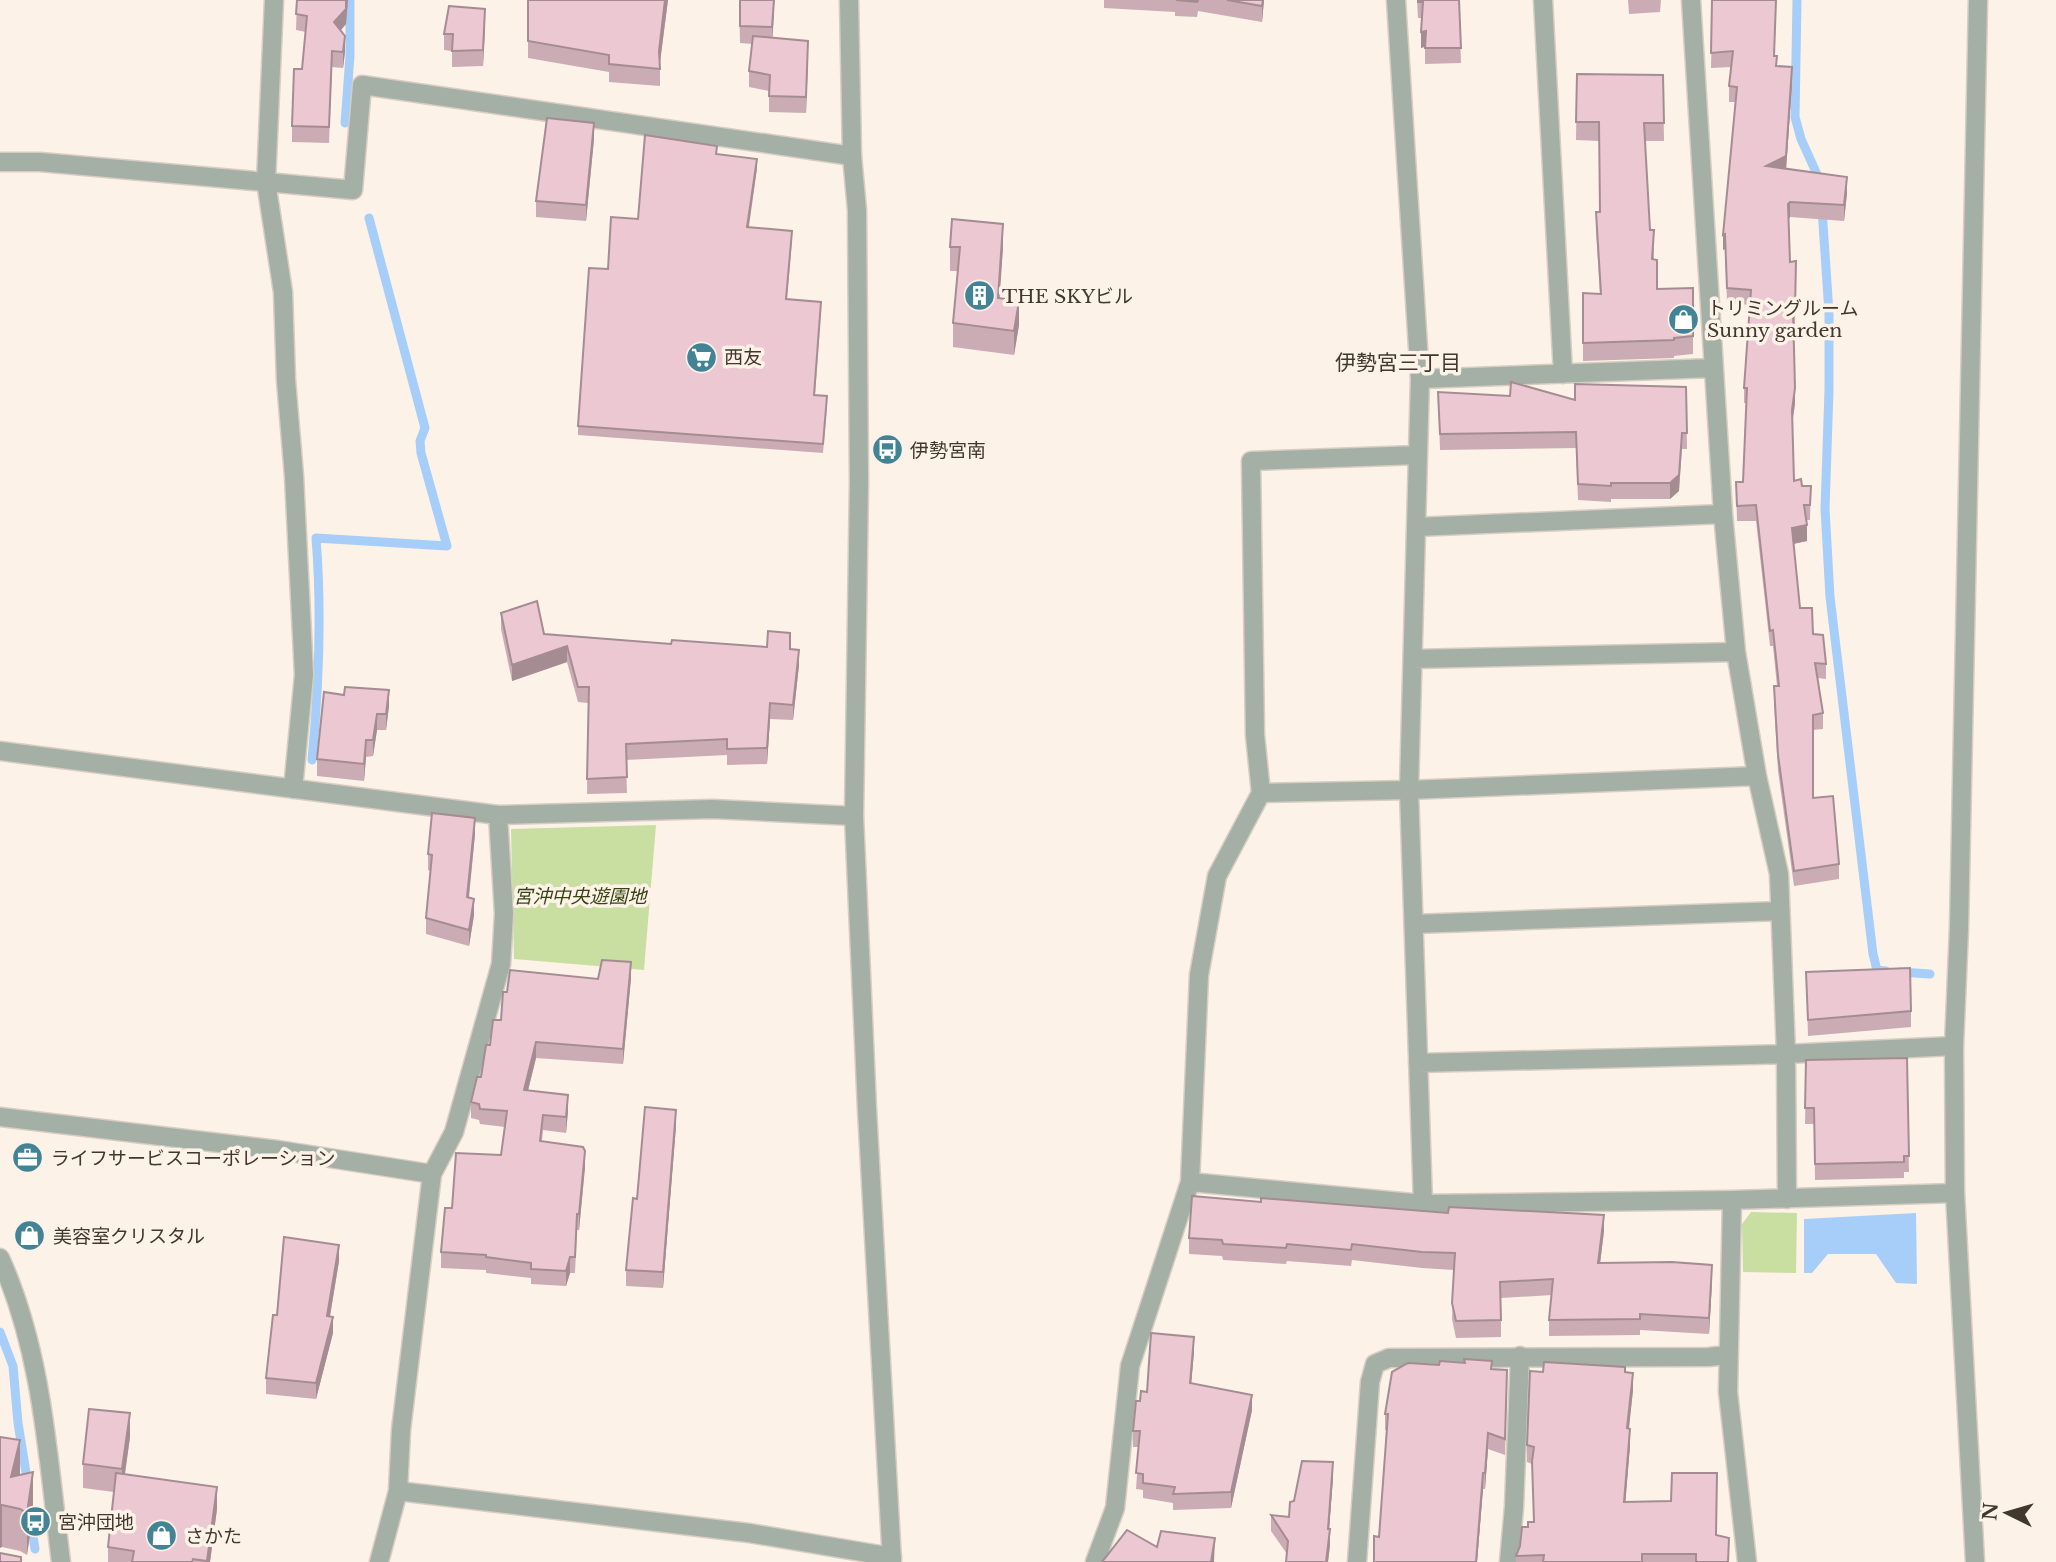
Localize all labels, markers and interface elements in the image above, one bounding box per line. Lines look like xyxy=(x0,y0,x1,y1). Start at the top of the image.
building icon: THE SKYビル xyxy=(962,279,996,313)
place label: THE SKYビル xyxy=(1002,285,1133,308)
place label: トリミングルーム Sunny garden xyxy=(1707,297,1858,342)
shop icon: トリミングルーム Sunny garden xyxy=(1667,302,1701,336)
supermarket icon: 西友 xyxy=(684,340,718,374)
place label: 西友 xyxy=(724,346,762,369)
district label: 伊勢宮三丁目 xyxy=(1335,350,1461,376)
bus stop icon: 伊勢宮南 xyxy=(870,433,904,467)
place label: 伊勢宮南 xyxy=(910,439,986,462)
park label: 宮沖中央遊園地 xyxy=(513,885,648,908)
office icon: ライフサービスコーポレーション xyxy=(11,1141,45,1175)
place label: ライフサービスコーポレーション xyxy=(51,1147,336,1170)
shop icon: 美容室クリスタル xyxy=(13,1219,47,1253)
place label: 美容室クリスタル xyxy=(53,1225,205,1248)
north arrow xyxy=(1972,1478,2042,1548)
text: N xyxy=(1978,1502,2003,1521)
bus stop icon: 宮沖団地 xyxy=(18,1505,52,1539)
place label: 宮沖団地 xyxy=(58,1511,134,1534)
shop icon: さかた xyxy=(145,1519,179,1553)
place label: さかた xyxy=(185,1525,242,1548)

